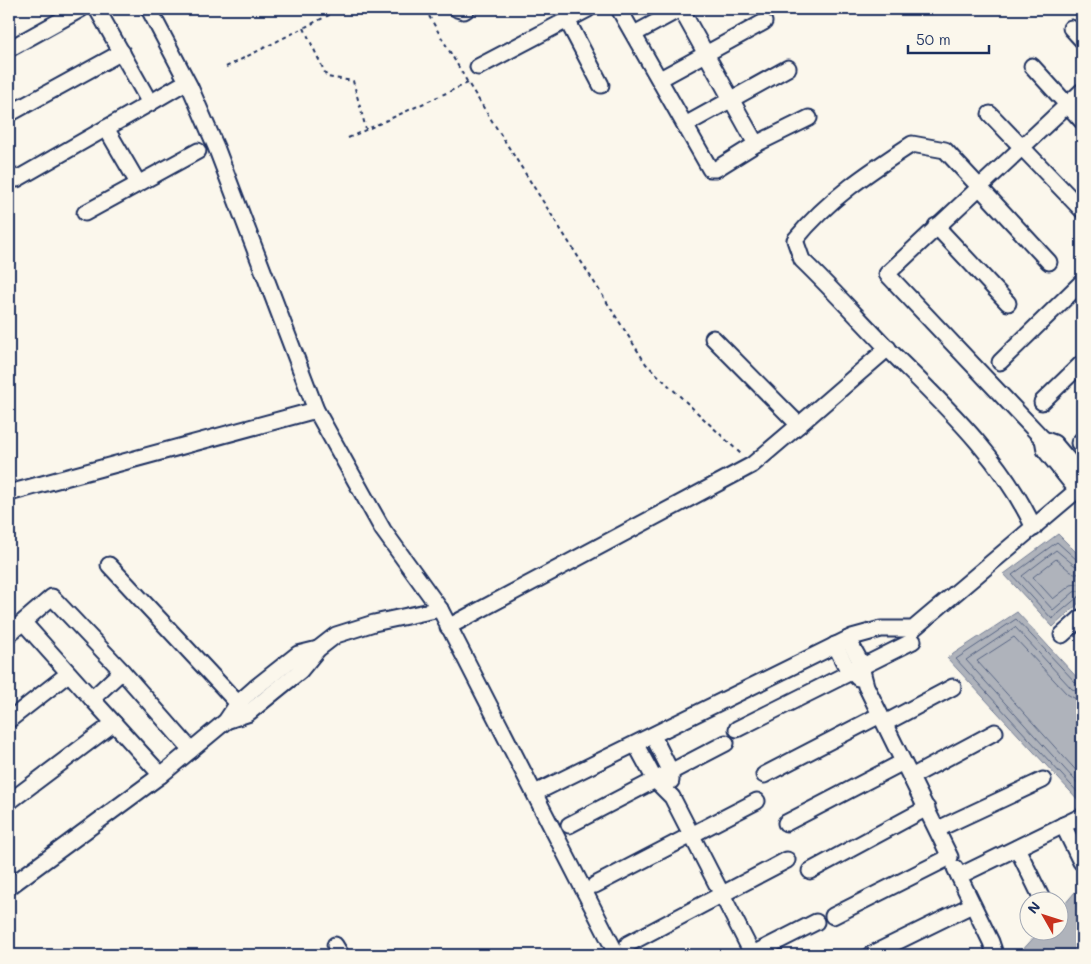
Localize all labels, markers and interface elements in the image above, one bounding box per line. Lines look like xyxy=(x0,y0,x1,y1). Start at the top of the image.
scale bar xyxy=(908,22,990,54)
text: 50 m xyxy=(916,29,951,49)
north arrow xyxy=(1018,892,1068,942)
text: N xyxy=(1023,897,1044,918)

